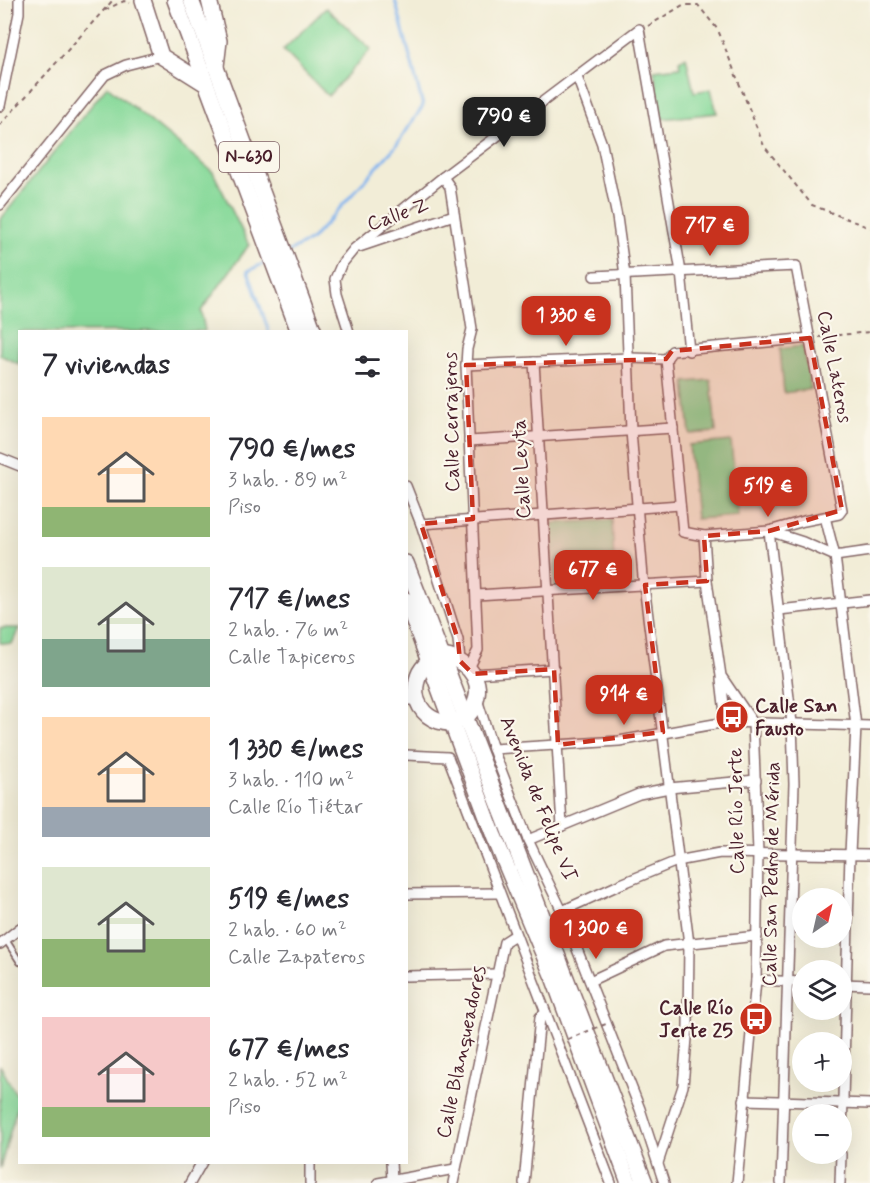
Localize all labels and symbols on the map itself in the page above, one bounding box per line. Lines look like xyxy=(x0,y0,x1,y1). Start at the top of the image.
pin: 790 € xyxy=(462,97,546,148)
road number: N-630 xyxy=(219,142,279,172)
street label: Calle Z xyxy=(364,192,432,238)
pin: 717 € xyxy=(668,206,752,257)
pin: 1 330 € xyxy=(511,296,621,347)
street label: Calle Lateros xyxy=(810,308,858,426)
street label: Calle Cerrajeros xyxy=(437,351,467,492)
street label: Calle Leyta xyxy=(506,419,538,519)
pin: 519 € xyxy=(726,467,810,518)
pin: 677 € xyxy=(551,550,635,601)
pin: 914 € xyxy=(582,675,666,726)
place label: Calle San Fausto xyxy=(755,693,838,743)
bus stop icon: Calle San Fausto xyxy=(714,699,750,735)
street label: Avenida de Felipe VI xyxy=(493,712,584,886)
street label: Calle Río Jerte xyxy=(722,747,752,875)
street label: Calle San Pedro de Mérida xyxy=(757,761,787,987)
north arrow xyxy=(792,888,852,948)
pin: 1 300 € xyxy=(541,909,651,960)
street label: Calle Blanqueadores xyxy=(430,963,494,1141)
place label: Calle Río Jerte 25 xyxy=(659,995,733,1045)
bus stop icon: Calle Río Jerte 25 xyxy=(738,1001,774,1037)

